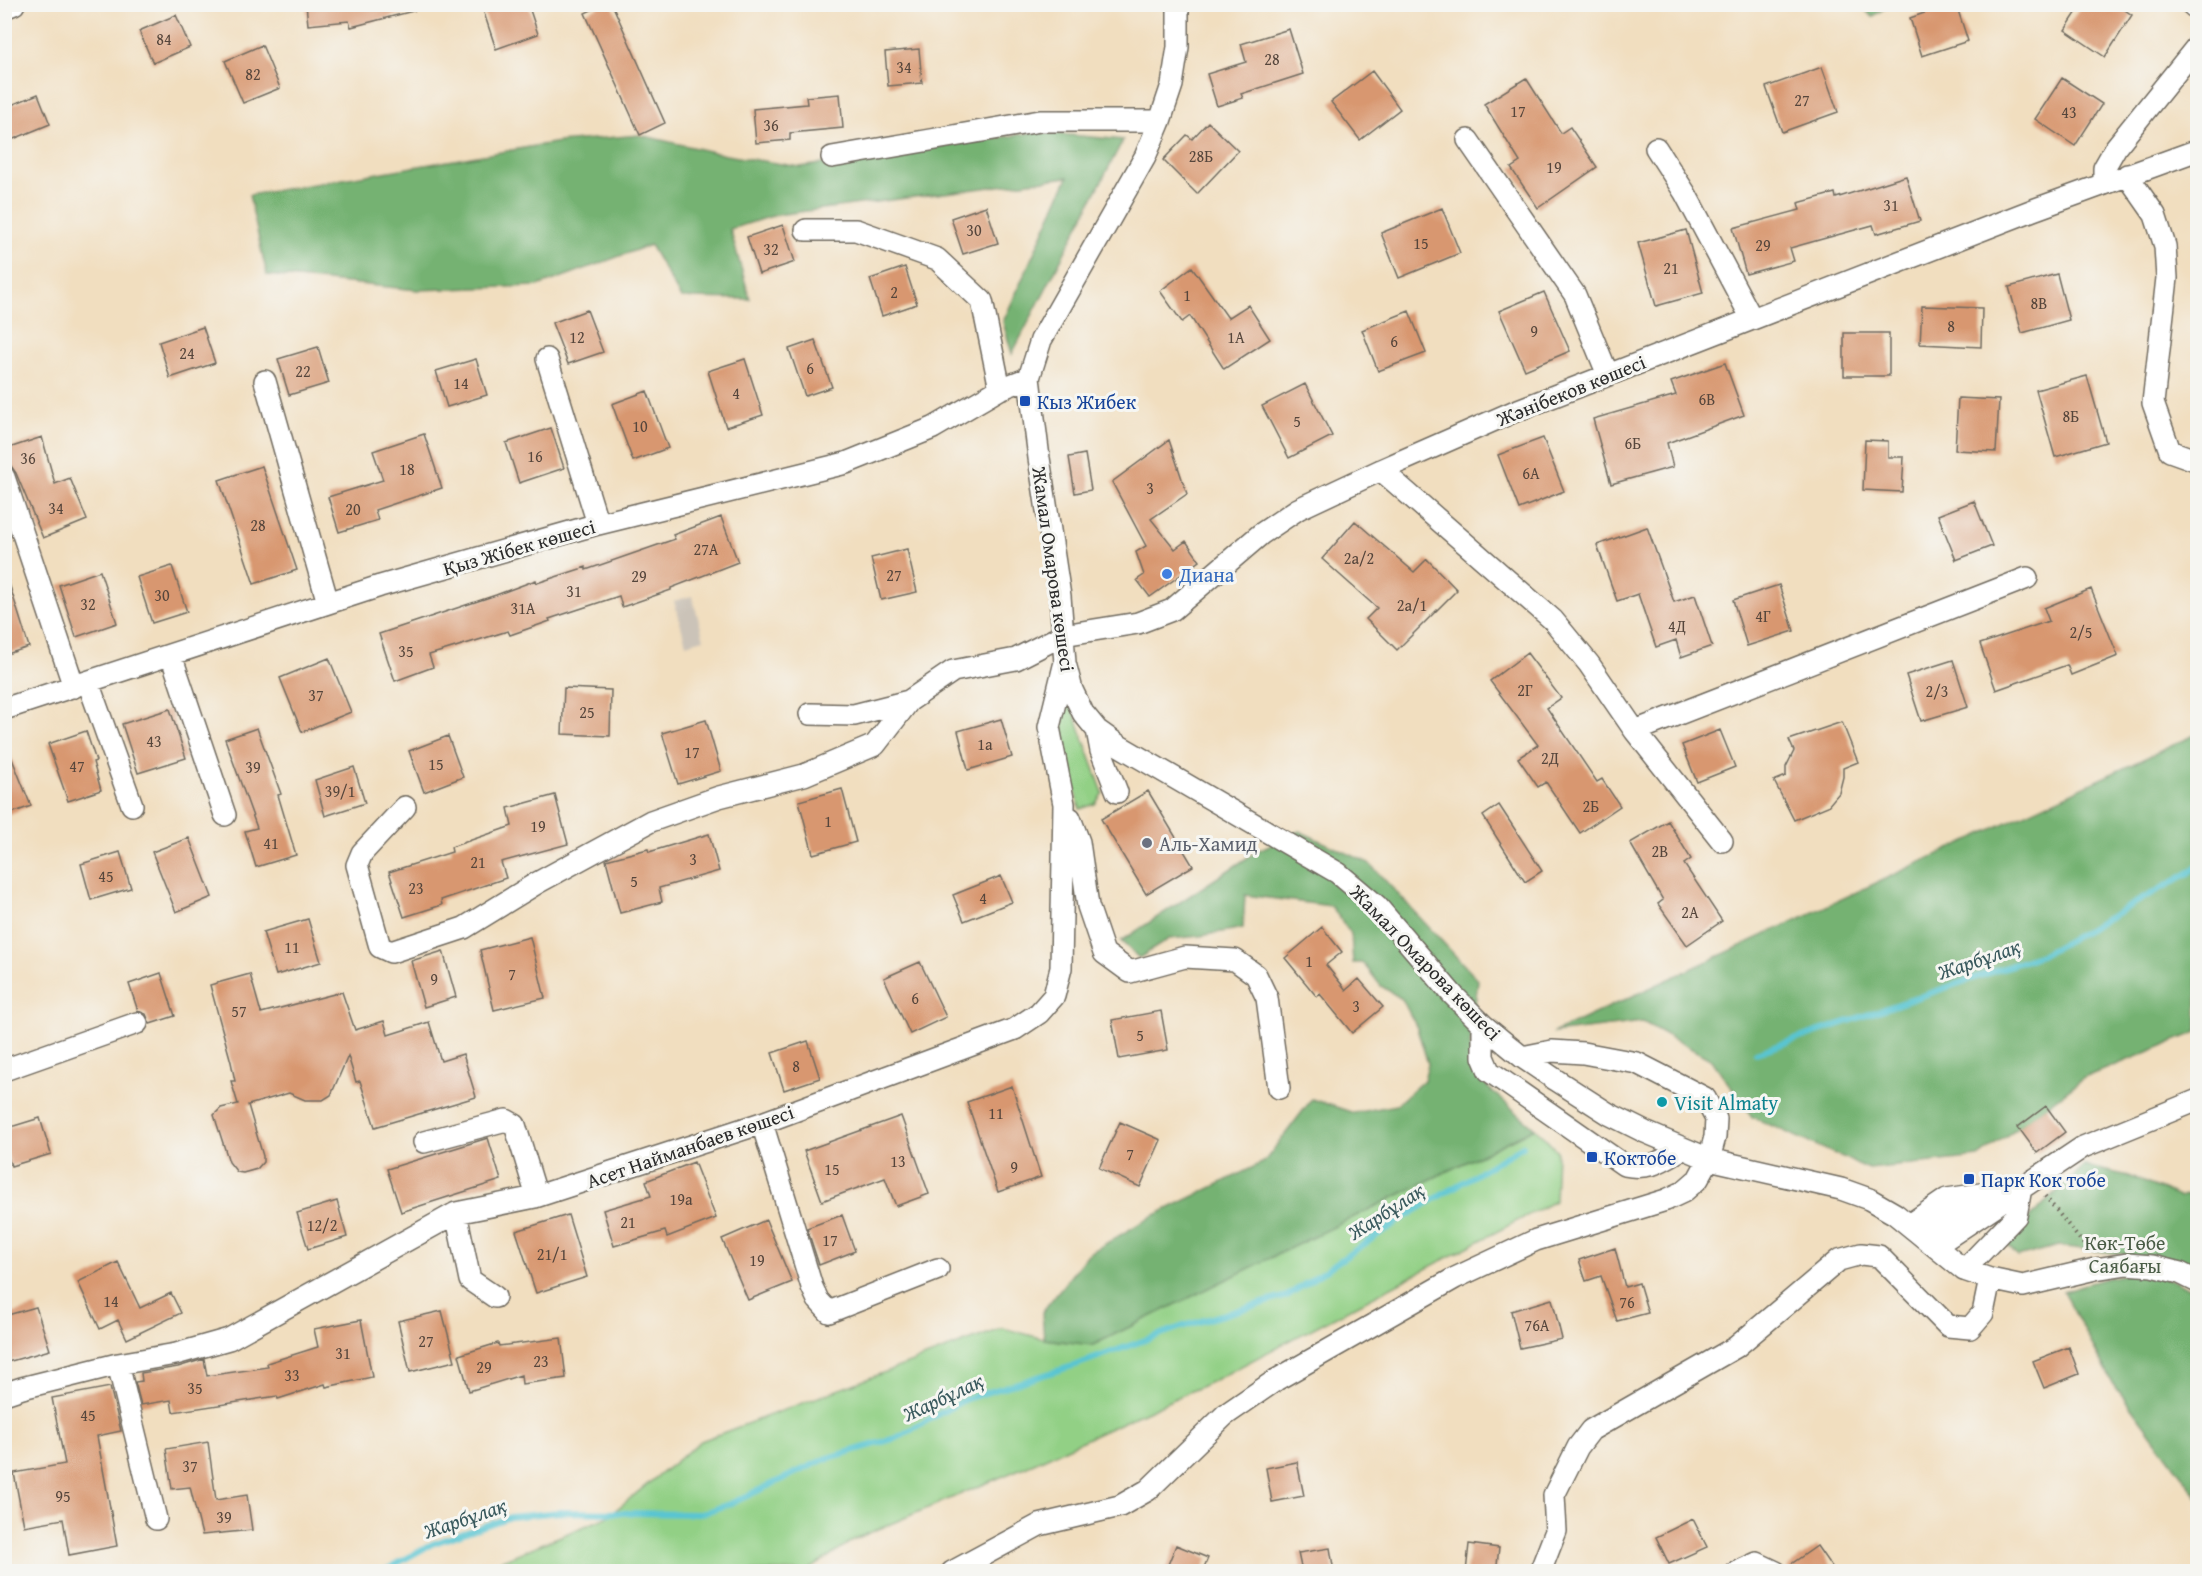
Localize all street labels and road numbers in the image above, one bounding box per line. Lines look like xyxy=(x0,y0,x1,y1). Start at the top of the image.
street label: Жәнібеков көшесі xyxy=(1491,347,1650,433)
street label: Жамал Омарова көшесі xyxy=(1025,464,1083,674)
street label: Қыз Жібек көшесі xyxy=(439,511,599,583)
street label: Жамал Омарова көшесі xyxy=(1343,877,1509,1047)
street label: Асет Найманбаев көшесі xyxy=(582,1097,798,1195)

